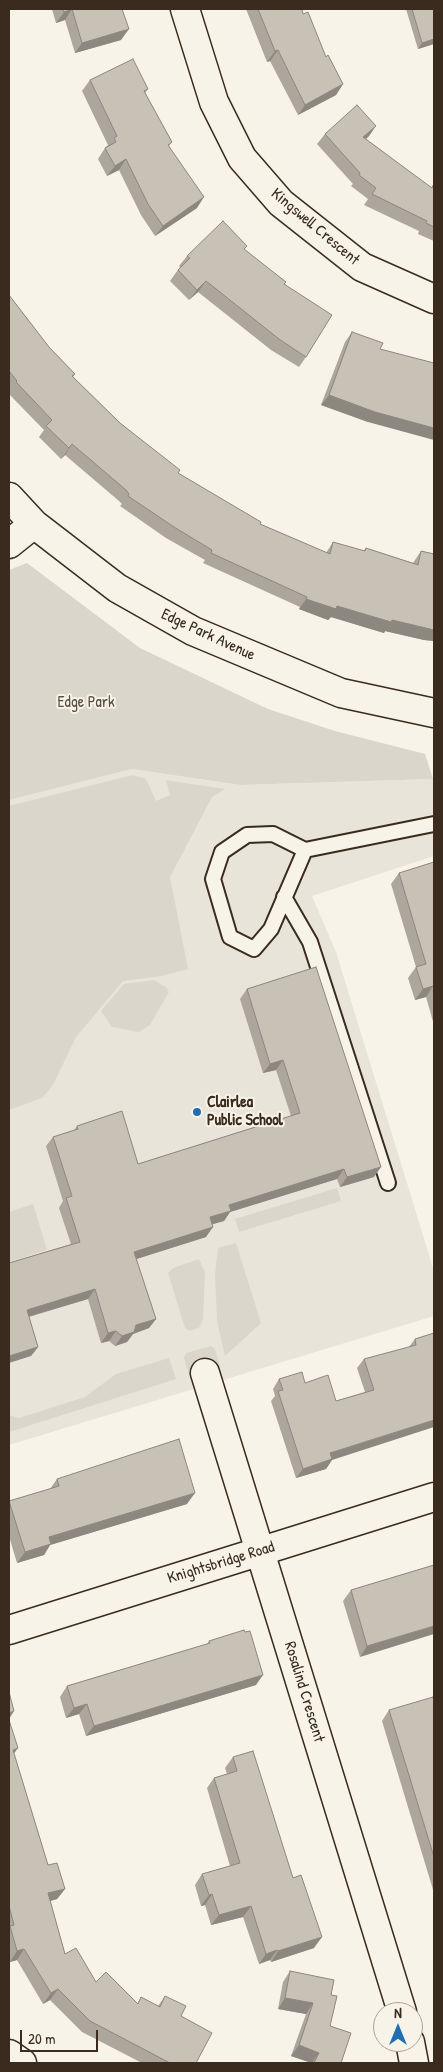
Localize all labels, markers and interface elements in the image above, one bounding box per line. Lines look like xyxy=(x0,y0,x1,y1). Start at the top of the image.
street label: Kingswell Crescent xyxy=(267,184,363,270)
street label: Edge Park Avenue xyxy=(158,605,258,665)
park label: Edge Park xyxy=(57,693,115,713)
place label: Clairlea Public School xyxy=(207,1093,283,1131)
marker: Clairlea Public School xyxy=(191,1106,203,1118)
street label: Knightsbridge Road xyxy=(165,1538,277,1588)
street label: Rosalind Crescent xyxy=(280,1640,328,1744)
north arrow xyxy=(373,2002,423,2052)
text: N xyxy=(394,2003,402,2022)
scale bar xyxy=(22,2020,100,2052)
text: 20 m xyxy=(28,2028,55,2049)

